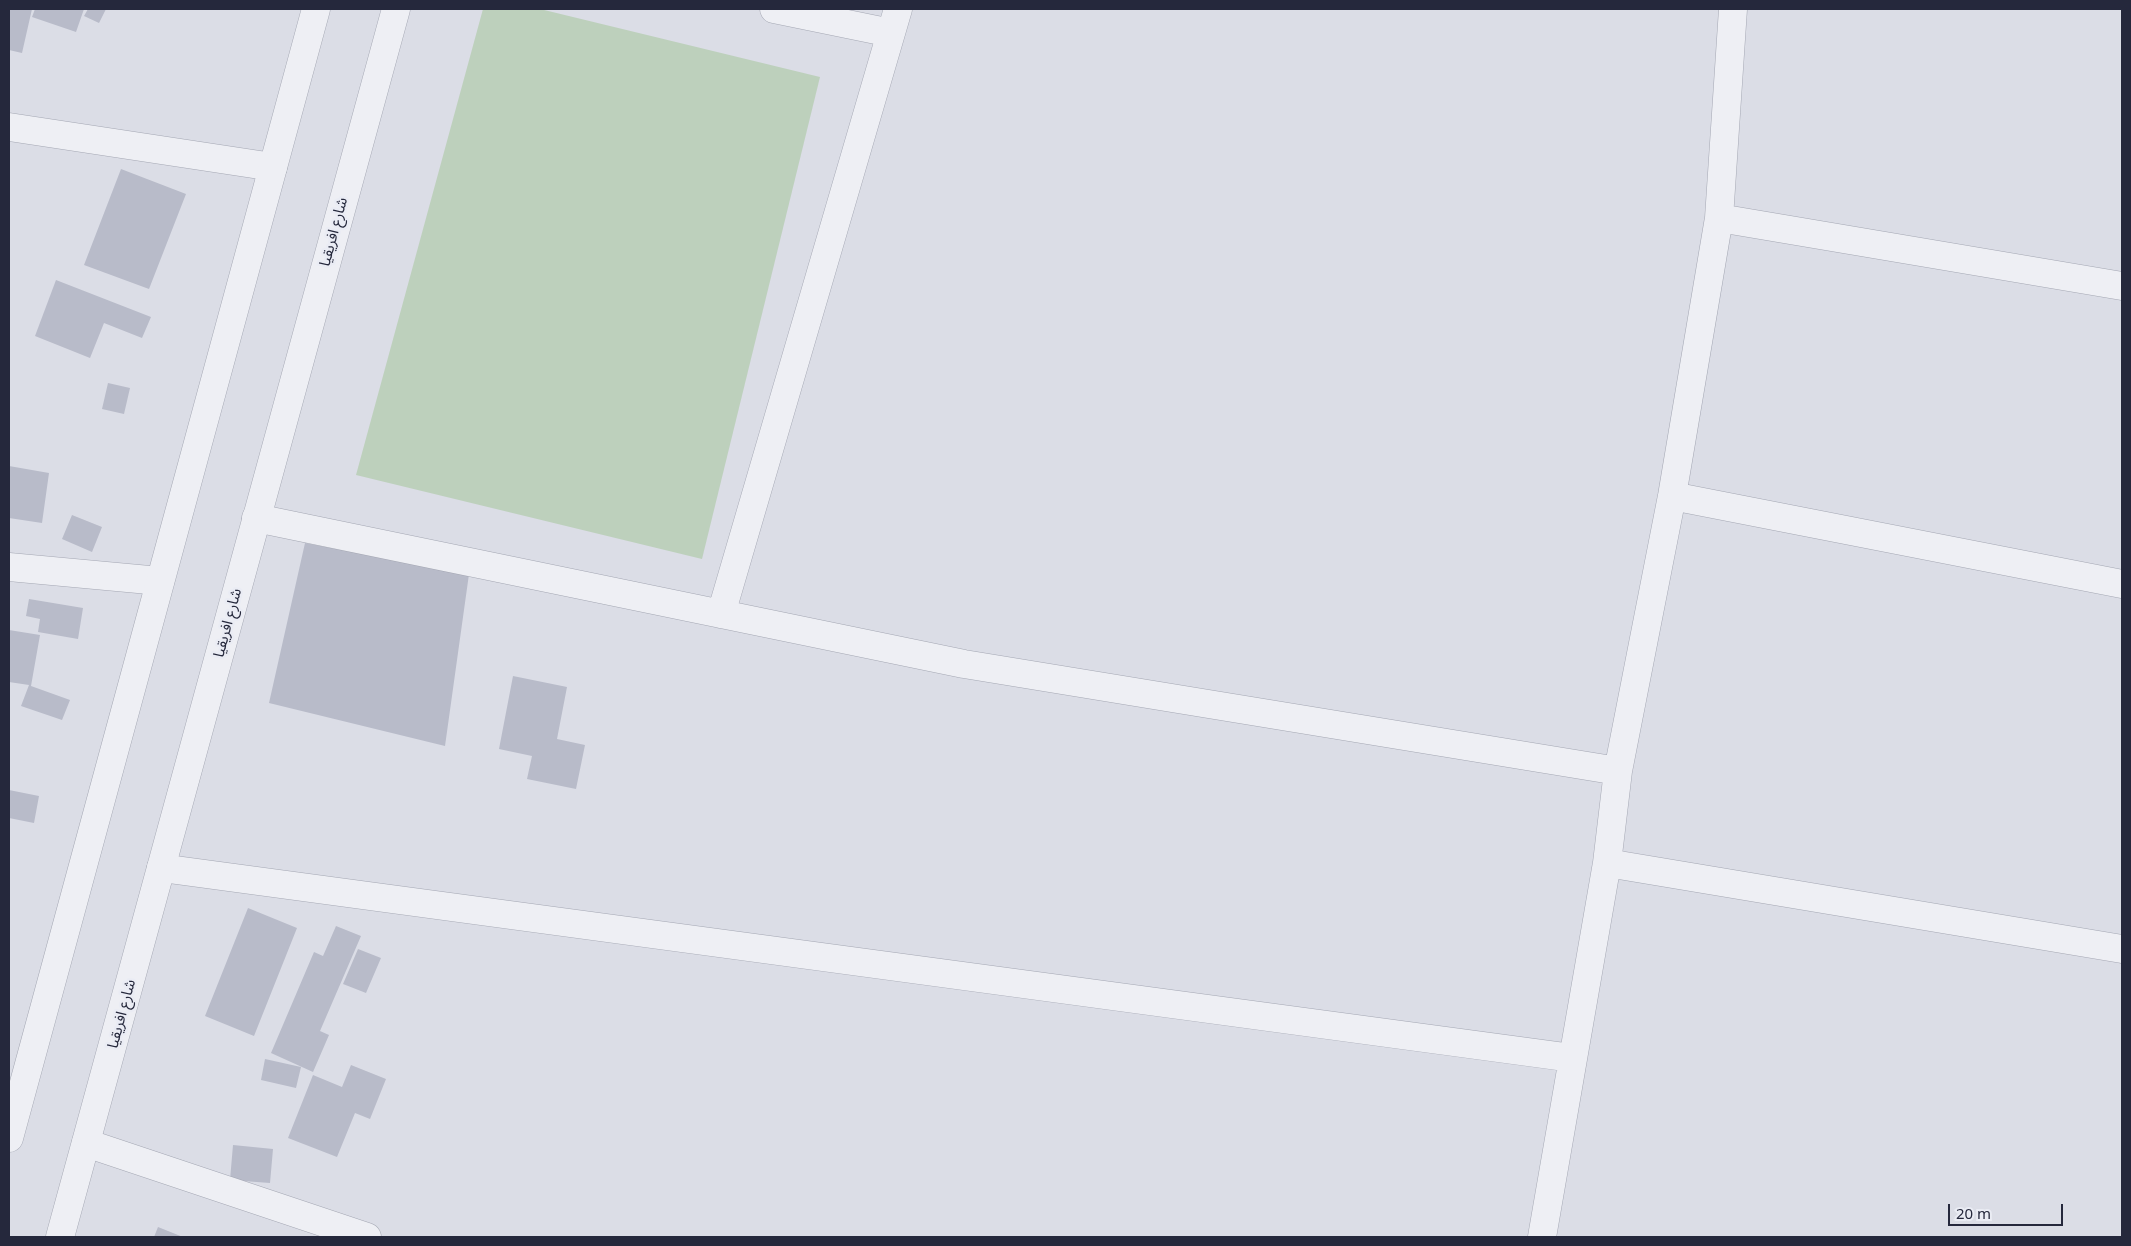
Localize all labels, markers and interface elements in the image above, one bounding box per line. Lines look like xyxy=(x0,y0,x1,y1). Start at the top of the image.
street label: شارع افريقيا xyxy=(316,195,352,269)
street label: شارع افريقيا xyxy=(210,586,246,660)
street label: شارع افريقيا xyxy=(104,977,140,1051)
scale bar xyxy=(1951,1194,2066,1226)
text: 20 m xyxy=(1956,1203,1991,1223)

